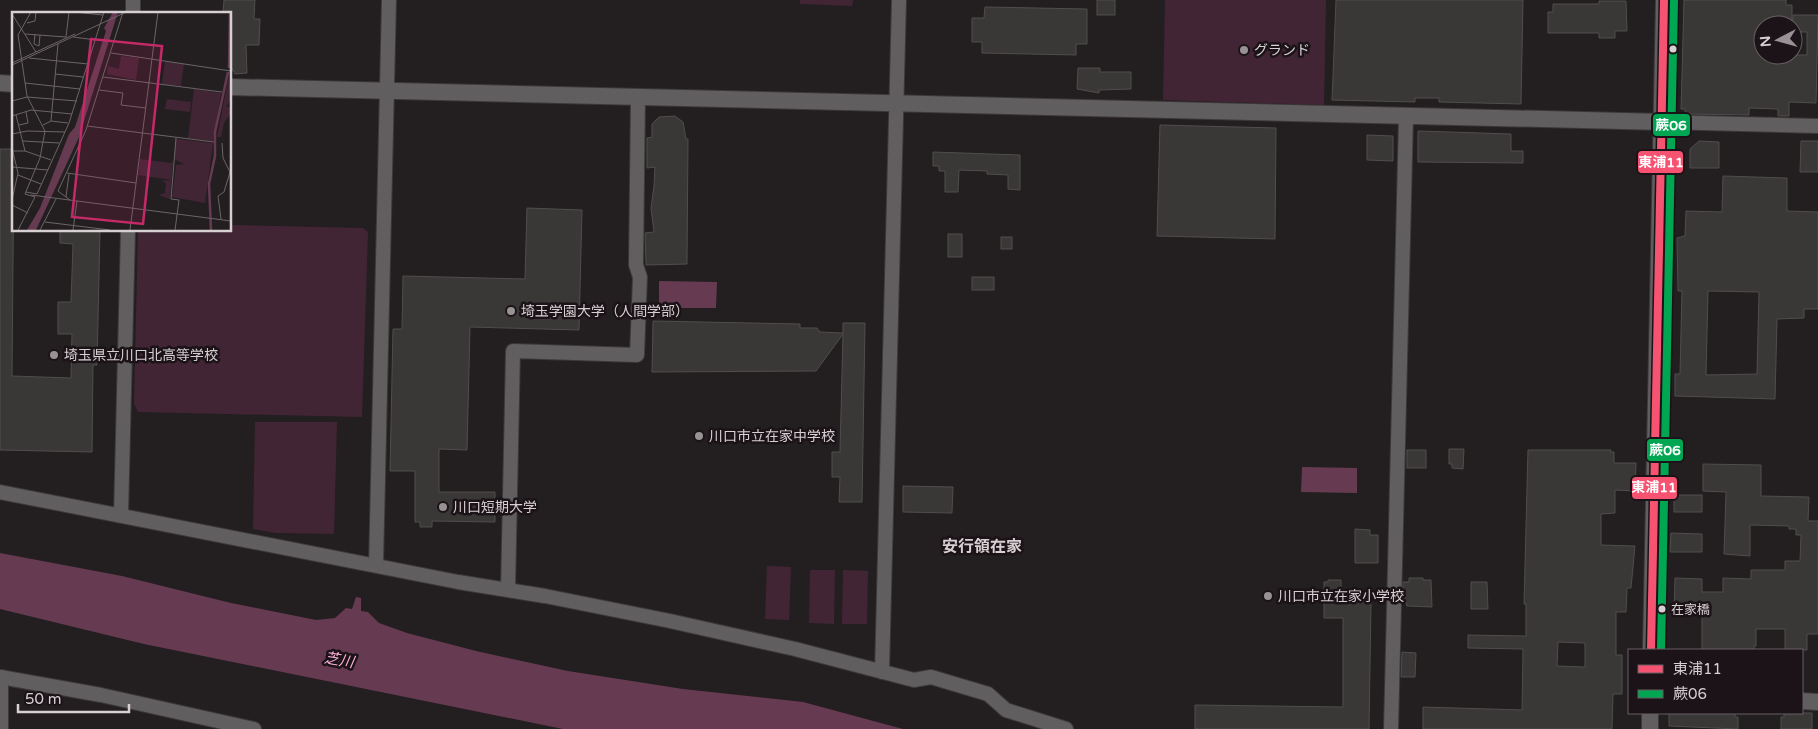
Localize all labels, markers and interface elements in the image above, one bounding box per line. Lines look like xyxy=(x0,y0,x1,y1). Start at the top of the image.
inset map xyxy=(12,12,231,231)
north arrow xyxy=(1753,15,1803,65)
text: N xyxy=(1757,35,1775,48)
place label: グランド xyxy=(1254,42,1310,59)
marker: グランド xyxy=(1238,44,1250,56)
unlabelled marker xyxy=(1668,44,1678,54)
line badge: 蕨06 xyxy=(1652,113,1691,137)
text: 蕨06 xyxy=(1655,117,1687,134)
line badge: 東浦11 xyxy=(1637,150,1684,174)
text: 東浦11 xyxy=(1638,154,1684,171)
place label: 埼玉学園大学（人間学部） xyxy=(521,303,689,320)
marker: 埼玉学園大学（人間学部） xyxy=(505,305,517,317)
place label: 埼玉県立川口北高等学校 xyxy=(64,347,218,364)
marker: 埼玉県立川口北高等学校 xyxy=(48,349,60,361)
place label: 川口市立在家中学校 xyxy=(709,428,835,445)
marker: 川口市立在家中学校 xyxy=(693,430,705,442)
line badge: 蕨06 xyxy=(1646,438,1684,462)
text: 蕨06 xyxy=(1649,442,1681,459)
line badge: 東浦11 xyxy=(1631,476,1678,500)
text: 東浦11 xyxy=(1631,479,1677,496)
place label: 川口短期大学 xyxy=(453,499,537,516)
marker: 川口短期大学 xyxy=(437,501,449,513)
district label: 安行領在家 xyxy=(942,537,1022,557)
place label: 川口市立在家小学校 xyxy=(1278,588,1404,605)
marker: 川口市立在家小学校 xyxy=(1262,590,1274,602)
place label: 在家橋 xyxy=(1671,602,1710,618)
marker: 在家橋 xyxy=(1657,604,1667,614)
water label: 芝川 xyxy=(323,649,357,672)
legend xyxy=(1628,649,1803,714)
text: 東浦11 xyxy=(1673,660,1722,678)
scale bar xyxy=(18,682,129,714)
text: 蕨06 xyxy=(1673,685,1707,703)
text: 50 m xyxy=(25,690,62,708)

